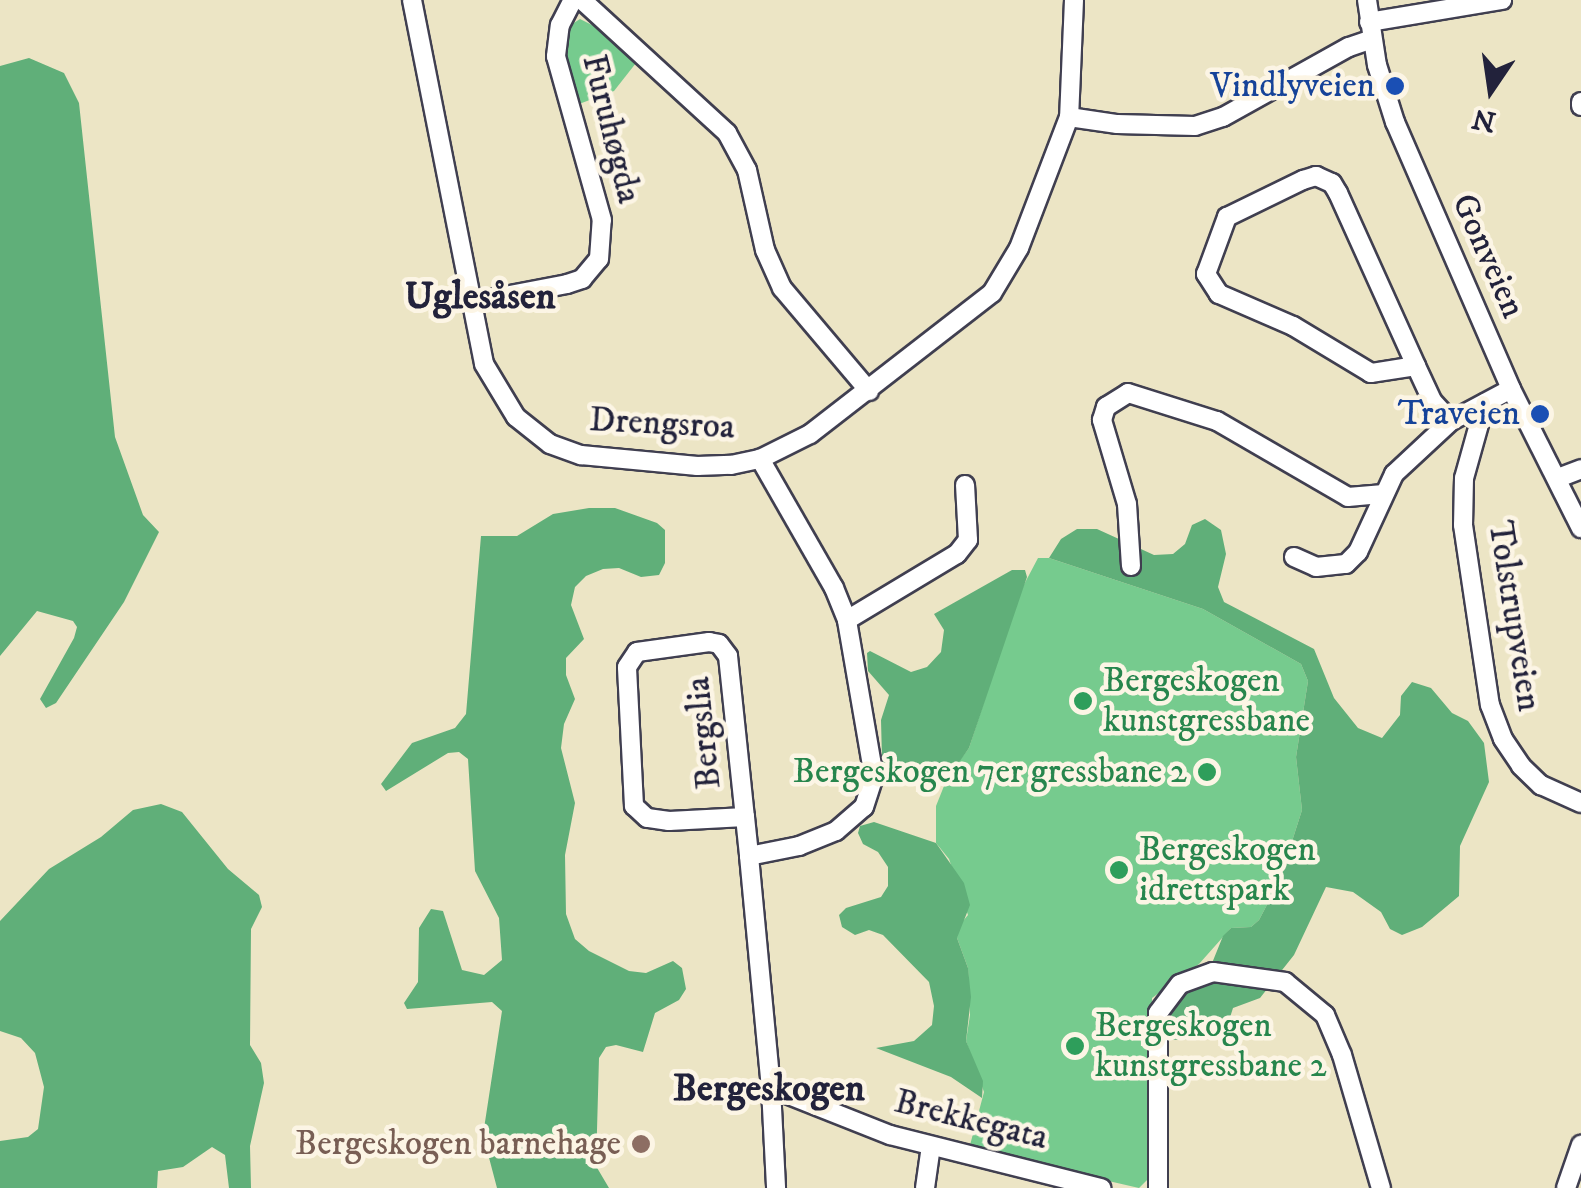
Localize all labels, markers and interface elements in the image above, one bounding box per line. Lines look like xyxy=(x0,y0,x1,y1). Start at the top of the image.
north arrow xyxy=(1441,40,1541,140)
street label: Furuhøgda xyxy=(572,50,650,208)
place label: Vindlyveien xyxy=(1210,65,1375,107)
marker: Vindlyveien xyxy=(1384,75,1406,97)
text: N xyxy=(1469,100,1499,139)
street label: Gonveien xyxy=(1442,188,1534,324)
district label: Uglesåsen xyxy=(404,275,556,321)
place label: Traveien xyxy=(1398,393,1520,435)
street label: Drengsroa xyxy=(588,399,736,449)
marker: Traveien xyxy=(1529,403,1551,425)
street label: Tolstrupveien xyxy=(1478,518,1550,714)
place label: Bergeskogen kunstgressbane xyxy=(1103,660,1310,742)
street label: Bergslia xyxy=(677,675,731,791)
marker: Bergeskogen kunstgressbane xyxy=(1072,690,1094,712)
place label: Bergeskogen 7er gressbane 2 xyxy=(793,751,1187,793)
marker: Bergeskogen 7er gressbane 2 xyxy=(1196,761,1218,783)
place label: Bergeskogen idrettspark xyxy=(1139,829,1316,911)
marker: Bergeskogen idrettspark xyxy=(1108,859,1130,881)
place label: Bergeskogen kunstgressbane 2 xyxy=(1095,1005,1327,1087)
marker: Bergeskogen kunstgressbane 2 xyxy=(1064,1035,1086,1057)
district label: Bergeskogen xyxy=(673,1067,865,1113)
street label: Brekkegata xyxy=(890,1081,1052,1159)
place label: Bergeskogen barnehage xyxy=(295,1123,621,1165)
marker: Bergeskogen barnehage xyxy=(630,1133,652,1155)

